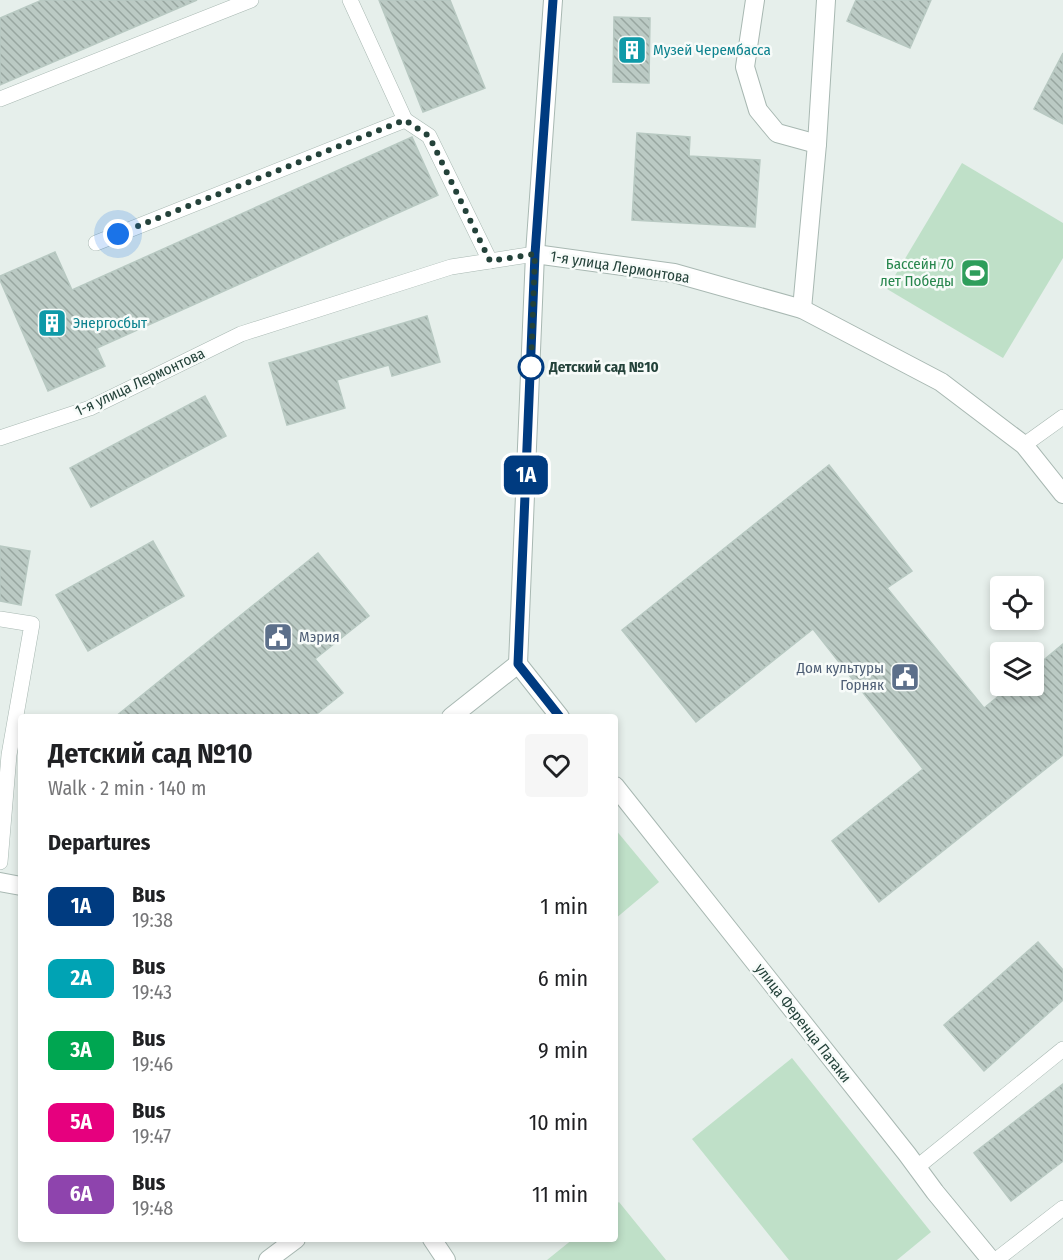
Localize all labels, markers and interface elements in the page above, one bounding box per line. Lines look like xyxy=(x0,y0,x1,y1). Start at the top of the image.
building icon: Музей Черембасса xyxy=(616,34,648,66)
place label: Музей Черембасса xyxy=(653,41,771,59)
your location xyxy=(103,219,133,249)
street label: 1-я улица Лермонтова xyxy=(549,247,691,287)
place label: Бассейн 70 лет Победы xyxy=(880,255,954,290)
sports icon: Бассейн 70 лет Победы xyxy=(959,257,991,289)
building icon: Энергосбыт xyxy=(36,307,68,339)
place label: Энергосбыт xyxy=(73,314,148,332)
street label: 1-я улица Лермонтова xyxy=(72,344,208,420)
marker: Детский сад №10 xyxy=(518,354,544,380)
place label: Детский сад №10 xyxy=(548,358,659,376)
line badge: 1А xyxy=(499,456,553,494)
text: 1А xyxy=(516,462,536,488)
map controls xyxy=(990,576,1044,696)
button: locate xyxy=(990,576,1044,630)
public building icon: Мэрия xyxy=(262,621,294,653)
place label: Мэрия xyxy=(299,628,340,646)
button: layers xyxy=(990,642,1044,696)
place label: Дом культуры Горняк xyxy=(796,659,884,694)
public building icon: Дом культуры Горняк xyxy=(889,661,921,693)
button: heart xyxy=(525,734,588,797)
text: Детский сад №10 xyxy=(48,737,253,770)
text: Walk · 2 min · 140 m xyxy=(48,776,206,800)
text: Departures xyxy=(48,829,150,856)
text: Bus xyxy=(132,881,165,908)
text: 1А xyxy=(71,893,91,919)
text: 1 min xyxy=(540,893,588,920)
text: 19:38 xyxy=(132,908,173,932)
text: Bus xyxy=(132,953,165,980)
street label: улица Ференца Патаки xyxy=(751,960,855,1086)
text: 2А xyxy=(70,965,92,991)
text: 6 min xyxy=(538,965,588,992)
text: 19:43 xyxy=(132,980,172,1004)
text: Bus xyxy=(132,1025,165,1052)
text: 3А xyxy=(70,1037,92,1063)
text: 9 min xyxy=(538,1037,588,1064)
text: 19:46 xyxy=(132,1052,173,1076)
text: Bus xyxy=(132,1097,165,1124)
text: 5А xyxy=(70,1109,92,1135)
text: 10 min xyxy=(529,1109,588,1136)
text: 19:47 xyxy=(132,1124,171,1148)
text: Bus xyxy=(132,1169,165,1196)
text: 6А xyxy=(70,1181,92,1207)
text: 11 min xyxy=(532,1181,588,1208)
text: 19:48 xyxy=(132,1196,173,1220)

